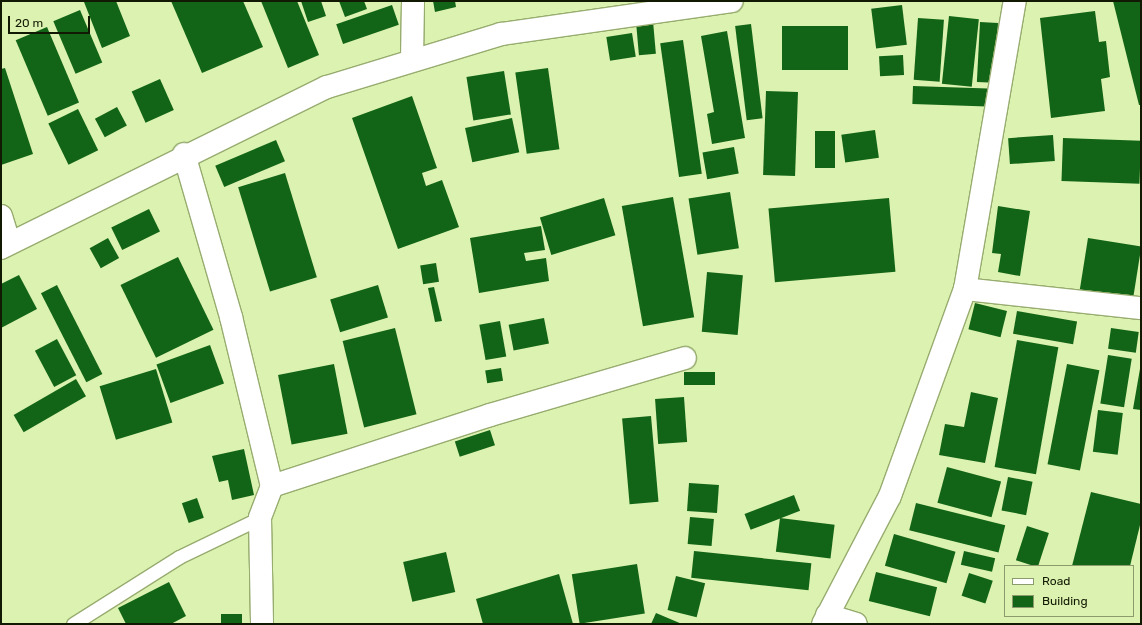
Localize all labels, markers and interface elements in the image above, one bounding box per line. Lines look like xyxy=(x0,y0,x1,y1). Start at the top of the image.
scale bar xyxy=(10,8,92,34)
text: 20 m xyxy=(15,16,43,30)
legend xyxy=(1004,565,1134,617)
text: Road xyxy=(1042,574,1070,588)
text: Building xyxy=(1042,594,1088,608)

